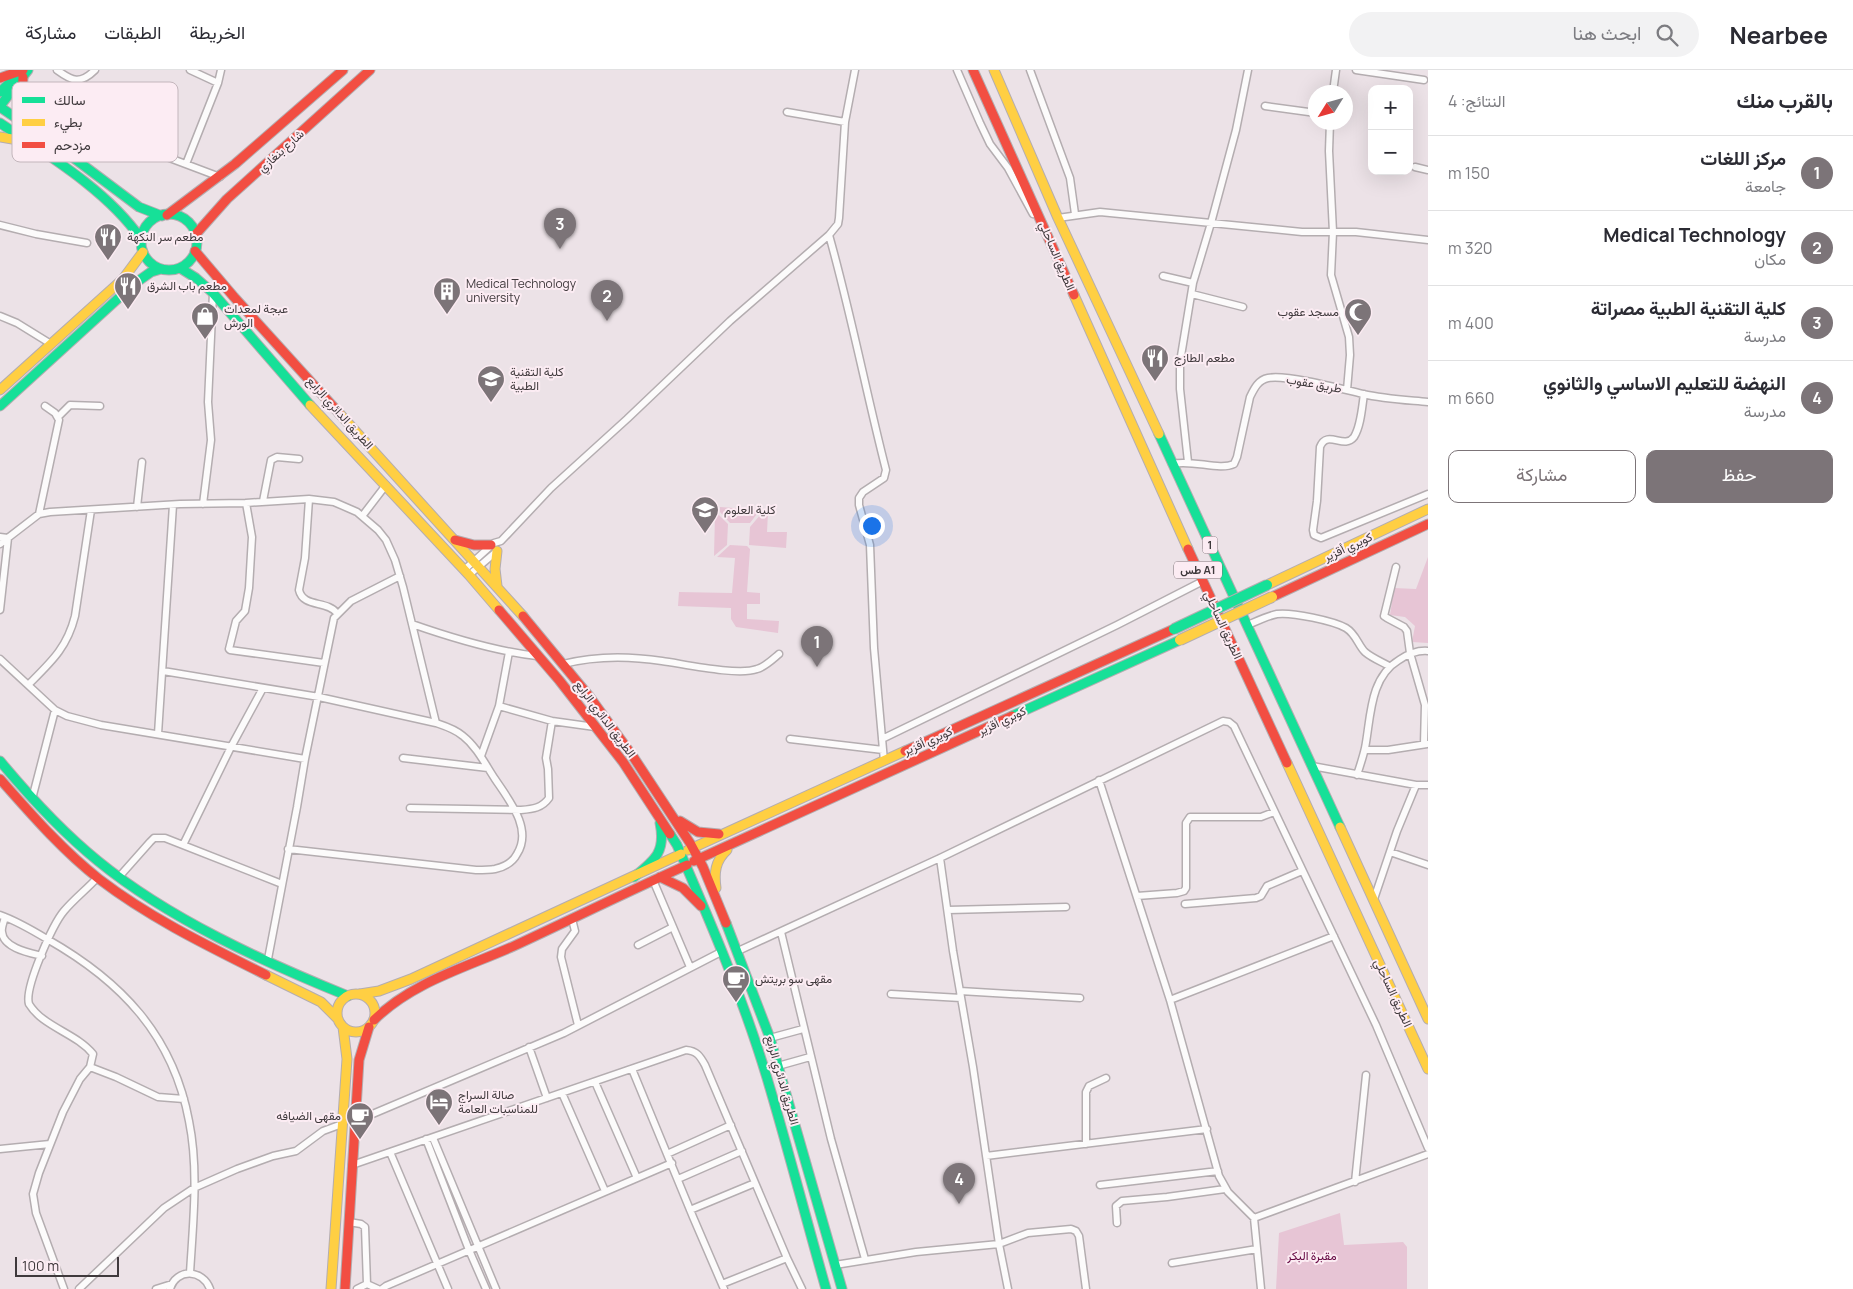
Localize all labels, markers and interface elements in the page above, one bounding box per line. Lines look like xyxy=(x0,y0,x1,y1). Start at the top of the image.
search box xyxy=(1349,12,1699,57)
text: Nearbee xyxy=(1729,18,1828,51)
text: مشاركة xyxy=(25,20,76,44)
text: الطبقات xyxy=(104,20,161,44)
text: الخريطة xyxy=(189,20,245,44)
text: ابحث هنا xyxy=(1572,20,1641,46)
icon: search xyxy=(1653,21,1681,49)
legend xyxy=(12,82,178,162)
north arrow xyxy=(1308,85,1353,130)
map controls xyxy=(1368,85,1413,175)
button: + xyxy=(1368,85,1413,130)
text: بالقرب منك xyxy=(1737,86,1833,114)
text: سالك xyxy=(54,90,85,109)
text: النتائج: 4 xyxy=(1448,90,1505,112)
text: بطيء xyxy=(54,112,82,134)
street label: شارع بنغازي xyxy=(254,125,309,177)
button: − xyxy=(1368,130,1413,175)
text: مزدحم xyxy=(54,135,91,154)
text: مركز اللغات xyxy=(1700,145,1786,171)
text: 150 m xyxy=(1448,162,1490,184)
text: 1 xyxy=(1814,162,1821,184)
text: جامعة xyxy=(1745,175,1786,197)
pin: 3 xyxy=(544,208,576,249)
street label: الطريق الساحلي xyxy=(1033,219,1080,294)
restaurant icon: مطعم سر النكهة xyxy=(93,222,123,261)
text: Medical Technology xyxy=(1603,222,1786,248)
place label: مطعم سر النكهة xyxy=(127,228,203,245)
text: 320 m xyxy=(1448,237,1493,259)
text: 2 xyxy=(1812,237,1822,259)
text: مكان xyxy=(1754,248,1786,270)
restaurant icon: مطعم باب الشرق xyxy=(113,271,143,310)
place label: Medical Technology university xyxy=(466,275,577,306)
building icon: Medical Technology university xyxy=(432,276,462,315)
place label: مطعم باب الشرق xyxy=(147,277,227,294)
pin: 2 xyxy=(591,280,623,321)
text: كلية التقنية الطبية مصراتة xyxy=(1591,295,1786,321)
mosque icon: مسجد عقوب xyxy=(1343,297,1373,336)
place label: عبجة لمعدات الورش xyxy=(224,300,288,331)
shop icon: عبجة لمعدات الورش xyxy=(190,301,220,340)
place label: مسجد عقوب xyxy=(1277,303,1339,320)
text: 400 m xyxy=(1448,312,1494,334)
text: 3 xyxy=(1812,312,1822,334)
text: مدرسة xyxy=(1744,325,1786,347)
restaurant icon: مطعم الطازج xyxy=(1140,343,1170,382)
place label: مطعم الطازج xyxy=(1174,349,1235,367)
place label: كلية التقنية الطبية xyxy=(510,363,564,394)
school or university icon: كلية التقنية الطبية xyxy=(476,364,506,403)
street label: طريق عقوب xyxy=(1285,370,1343,397)
text: النهضة للتعليم الاساسي والثانوي xyxy=(1543,370,1786,396)
street label: الطريق الدائري الرابع xyxy=(302,373,378,454)
text: 660 m xyxy=(1448,387,1494,409)
text: 4 xyxy=(1812,387,1822,409)
text: مدرسة xyxy=(1744,400,1786,422)
button: مشاركة xyxy=(1448,450,1636,503)
button: حفظ xyxy=(1646,450,1833,503)
school or university icon: كلية العلوم xyxy=(690,495,720,534)
place label: كلية العلوم xyxy=(724,501,776,518)
your location xyxy=(859,513,885,539)
street label: كويري أقزير xyxy=(1320,528,1376,567)
road number: 1 xyxy=(1202,536,1218,554)
road number: طس A1 xyxy=(1174,562,1222,578)
street label: الطريق الساحلي xyxy=(1198,588,1247,663)
pin: 1 xyxy=(801,626,833,667)
street label: الطريق الدائري الرابع xyxy=(569,677,640,762)
street label: كوبري أقزير xyxy=(974,702,1030,741)
street label: كويري أقزير xyxy=(900,722,956,761)
street label: الطريق الساحلي xyxy=(1368,956,1417,1031)
cafe icon: مقهى سو بريتش xyxy=(721,964,751,1003)
place label: مقهى سو بريتش xyxy=(755,970,832,987)
street label: الطريق الدائري الرابع xyxy=(760,1033,803,1127)
place label: صالة السراج للمناسبات العامة xyxy=(458,1086,538,1117)
hotel icon: صالة السراج للمناسبات العامة xyxy=(424,1087,454,1126)
cafe icon: مقهى الضيافه xyxy=(345,1101,375,1140)
place label: مقهى الضيافه xyxy=(276,1107,341,1124)
pin: 4 xyxy=(943,1163,975,1204)
park label: مقبرة البكر xyxy=(1286,1247,1337,1264)
scale bar xyxy=(15,1254,119,1277)
text: 100 m xyxy=(22,1256,59,1275)

